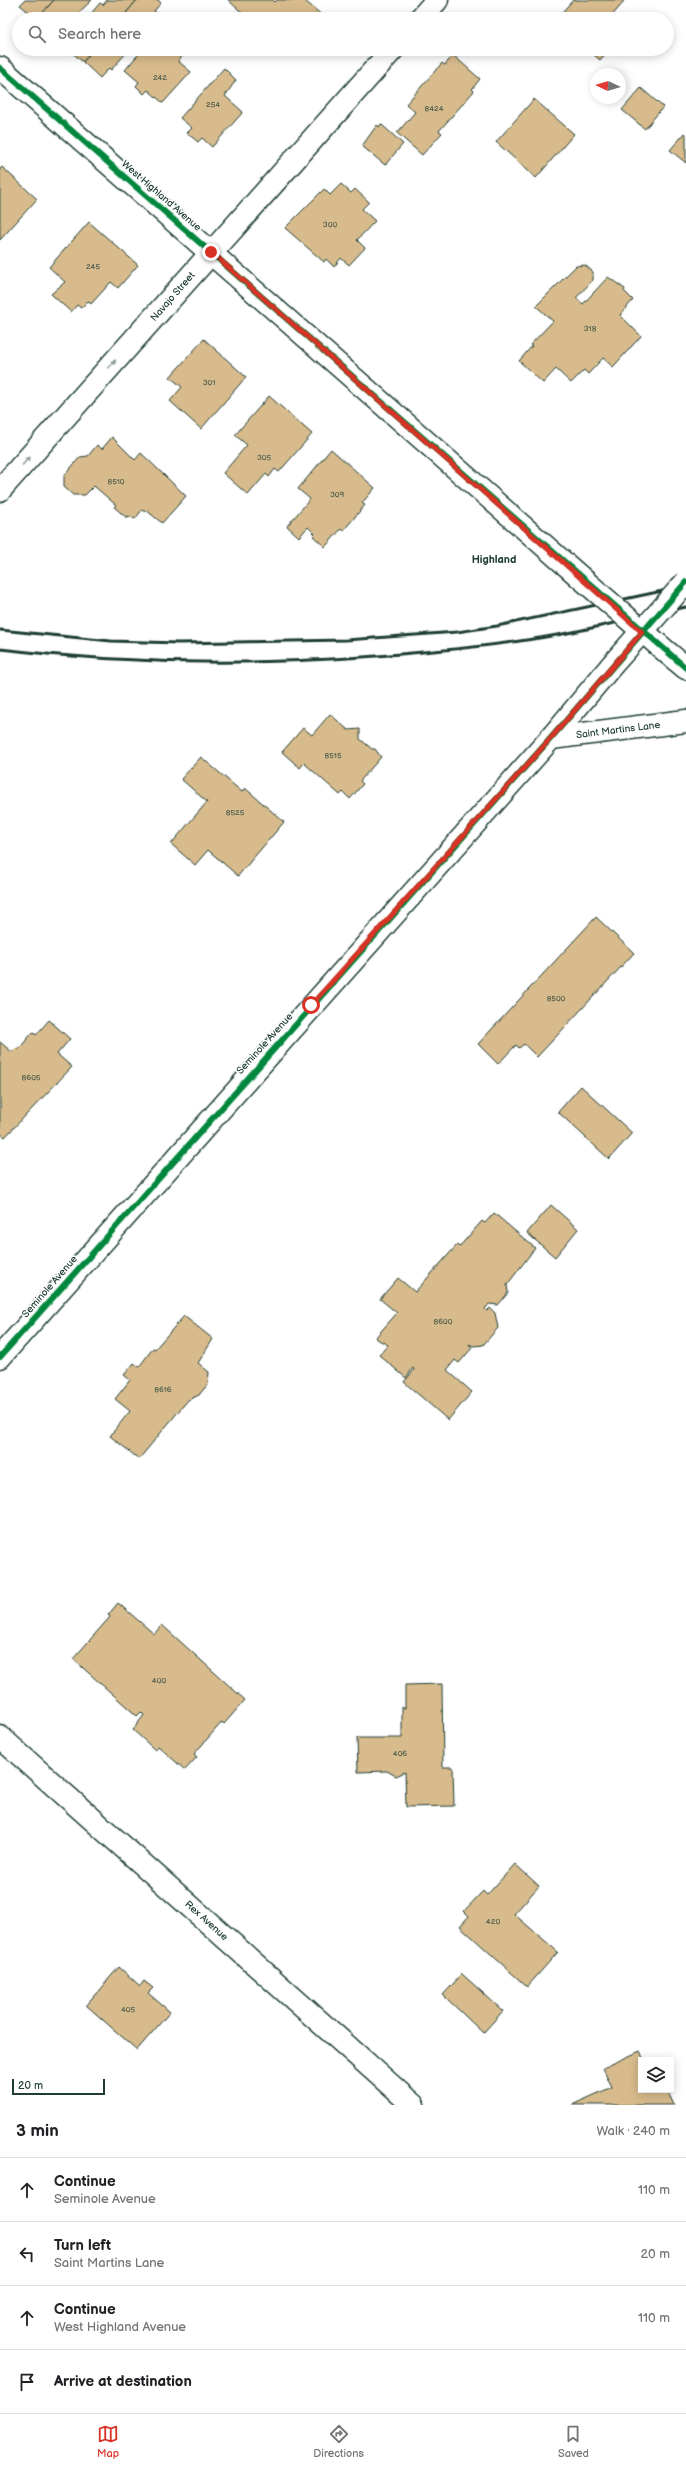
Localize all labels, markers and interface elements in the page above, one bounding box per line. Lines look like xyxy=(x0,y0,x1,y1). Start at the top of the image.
search box xyxy=(12,12,674,56)
icon: search xyxy=(26,23,48,45)
text: Search here xyxy=(58,25,141,44)
north arrow xyxy=(590,68,626,104)
house number: 242 xyxy=(153,73,167,82)
house number: 254 xyxy=(206,100,220,109)
house number: 8424 xyxy=(424,104,444,113)
street label: West Highland Avenue xyxy=(119,158,204,234)
house number: 300 xyxy=(323,220,337,229)
route end xyxy=(202,243,220,261)
house number: 245 xyxy=(86,262,100,271)
street label: Navajo Street xyxy=(148,269,197,324)
house number: 318 xyxy=(584,324,597,333)
one-way arrow xyxy=(108,359,117,369)
house number: 301 xyxy=(203,378,215,387)
house number: 305 xyxy=(257,453,272,462)
one-way arrow xyxy=(21,456,31,466)
house number: 8510 xyxy=(107,477,125,486)
house number: 309 xyxy=(330,490,344,499)
district label: Highland xyxy=(472,553,516,566)
street label: Saint Martins Lane xyxy=(575,719,661,741)
house number: 8515 xyxy=(325,751,342,760)
house number: 8525 xyxy=(226,808,245,817)
house number: 8500 xyxy=(547,994,566,1003)
route start xyxy=(302,996,320,1014)
street label: Seminole Avenue xyxy=(234,1011,295,1077)
house number: 8605 xyxy=(22,1073,41,1082)
street label: Seminole Avenue xyxy=(20,1253,80,1320)
house number: 8600 xyxy=(434,1317,453,1326)
house number: 8616 xyxy=(154,1385,172,1394)
house number: 400 xyxy=(152,1676,166,1685)
house number: 406 xyxy=(393,1749,407,1758)
street label: Rex Avenue xyxy=(182,1898,230,1943)
house number: 420 xyxy=(486,1917,500,1926)
house number: 405 xyxy=(121,2005,135,2014)
map controls xyxy=(638,2057,674,2093)
button: layers xyxy=(638,2057,674,2093)
scale bar xyxy=(12,2077,105,2096)
text: 20 m xyxy=(18,2079,43,2092)
text: 3 min xyxy=(16,2121,59,2141)
text: Walk · 240 m xyxy=(596,2123,670,2139)
text: Continue xyxy=(54,2172,116,2191)
icon: ahead xyxy=(16,2179,38,2201)
text: 110 m xyxy=(638,2182,670,2198)
text: Seminole Avenue xyxy=(54,2191,156,2207)
text: Turn left xyxy=(54,2236,111,2255)
icon: left xyxy=(16,2243,38,2265)
text: 20 m xyxy=(640,2246,670,2262)
text: Saint Martins Lane xyxy=(54,2255,164,2271)
text: Continue xyxy=(54,2300,116,2319)
icon: ahead xyxy=(16,2307,38,2329)
text: 110 m xyxy=(638,2310,670,2326)
text: West Highland Avenue xyxy=(54,2319,186,2335)
icon: arrive xyxy=(16,2371,38,2393)
text: Arrive at destination xyxy=(54,2372,192,2391)
tab: Map xyxy=(97,2423,119,2460)
tab: Directions xyxy=(313,2423,364,2460)
tab: Saved xyxy=(558,2423,589,2460)

